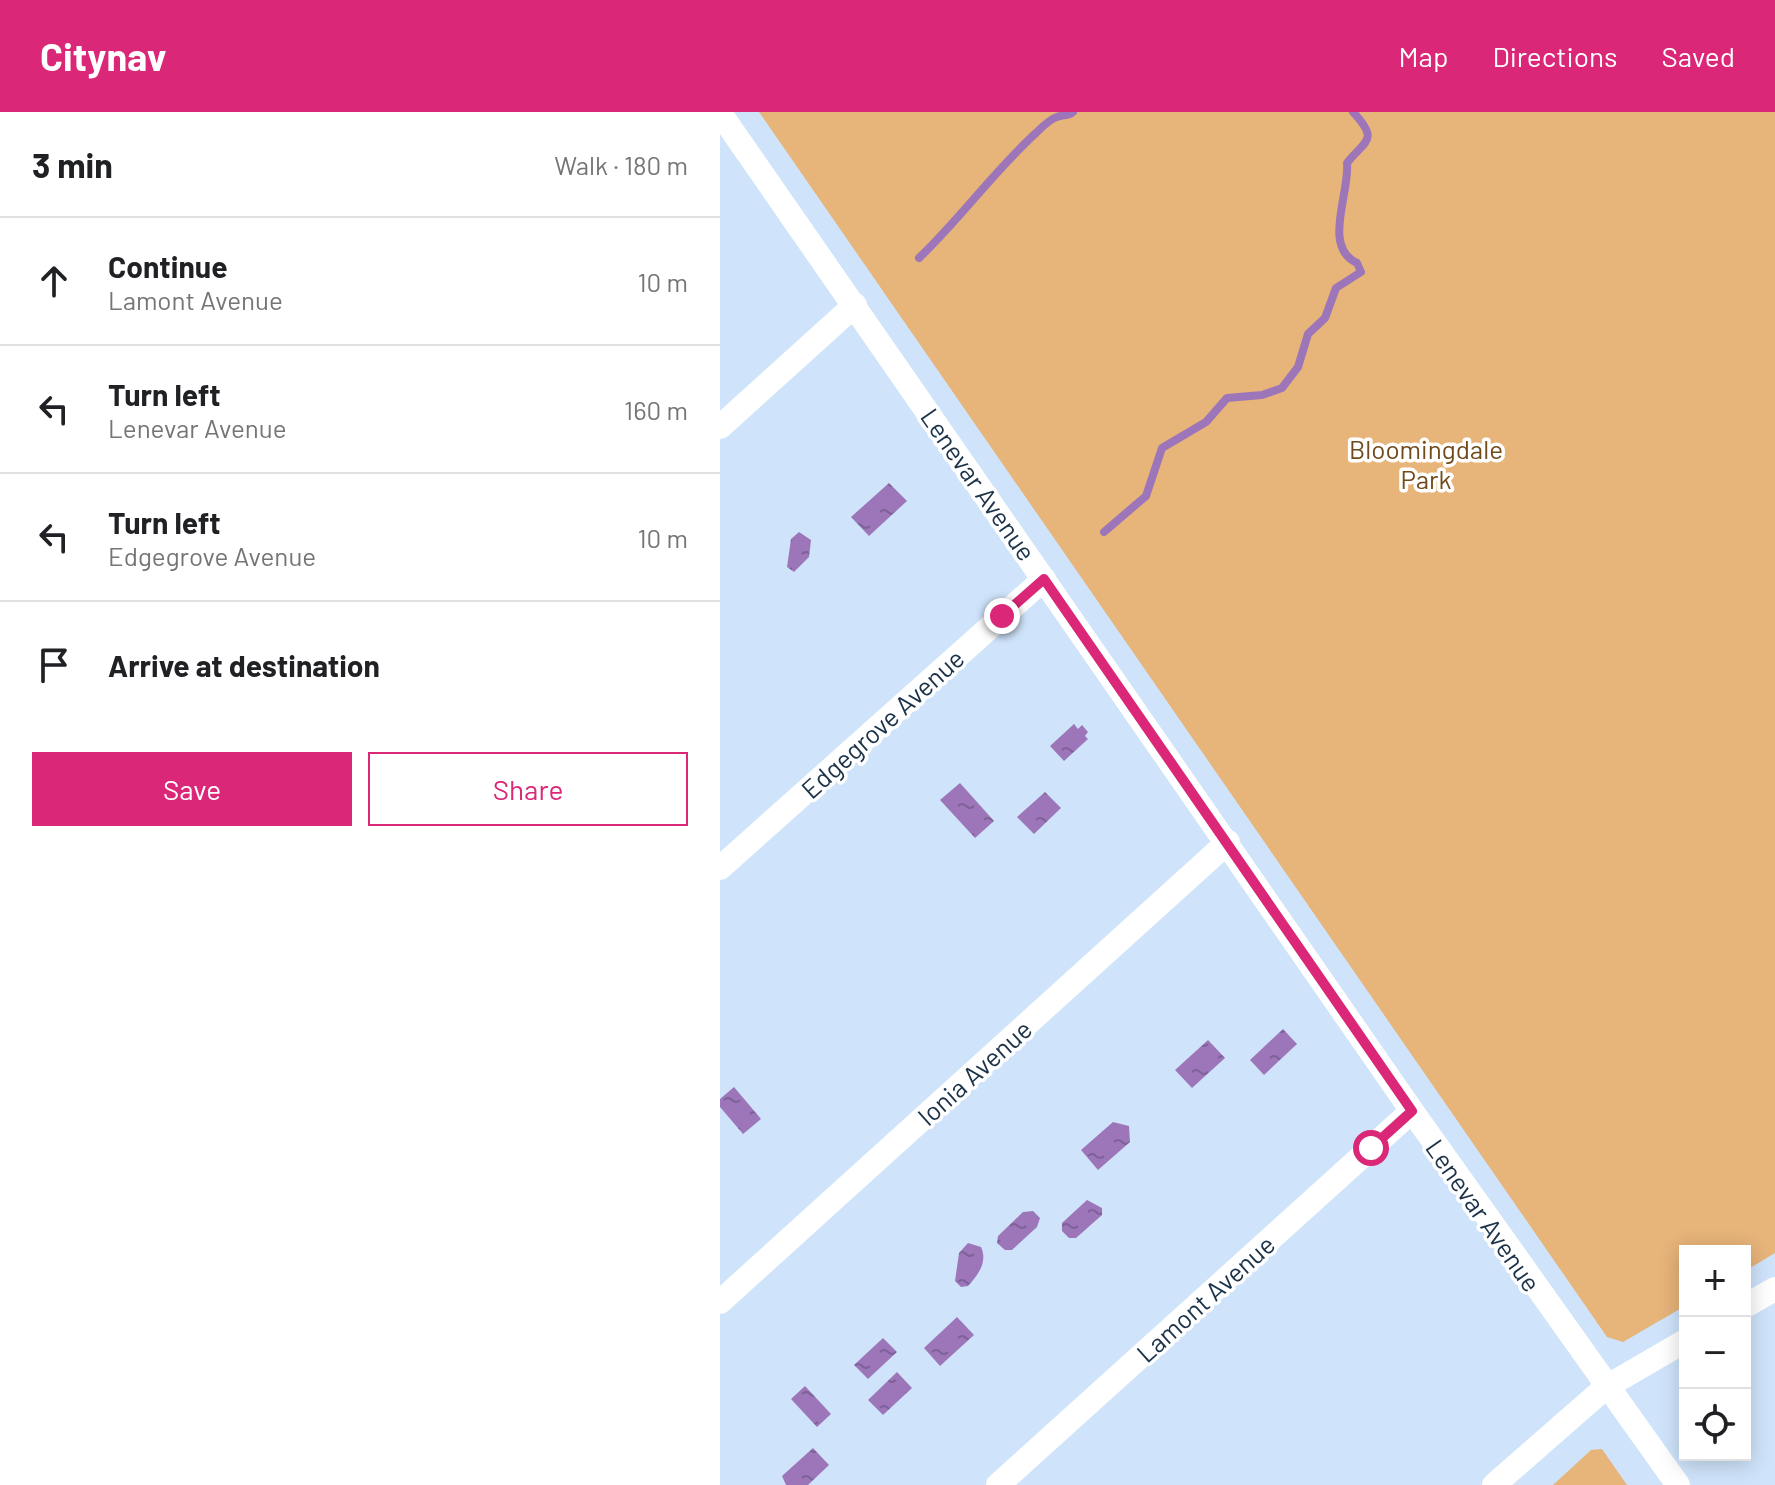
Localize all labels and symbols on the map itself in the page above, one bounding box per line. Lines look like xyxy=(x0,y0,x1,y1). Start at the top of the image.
street label: Lenevar Avenue xyxy=(915,402,1043,566)
park label: Bloomingdale Park xyxy=(1349,433,1503,494)
route end xyxy=(984,598,1020,634)
street label: Edgegrove Avenue xyxy=(794,642,970,804)
street label: Ionia Avenue xyxy=(911,1013,1037,1131)
route start xyxy=(1353,1130,1389,1166)
street label: Lenevar Avenue xyxy=(1420,1133,1548,1297)
street label: Lamont Avenue xyxy=(1130,1228,1280,1368)

